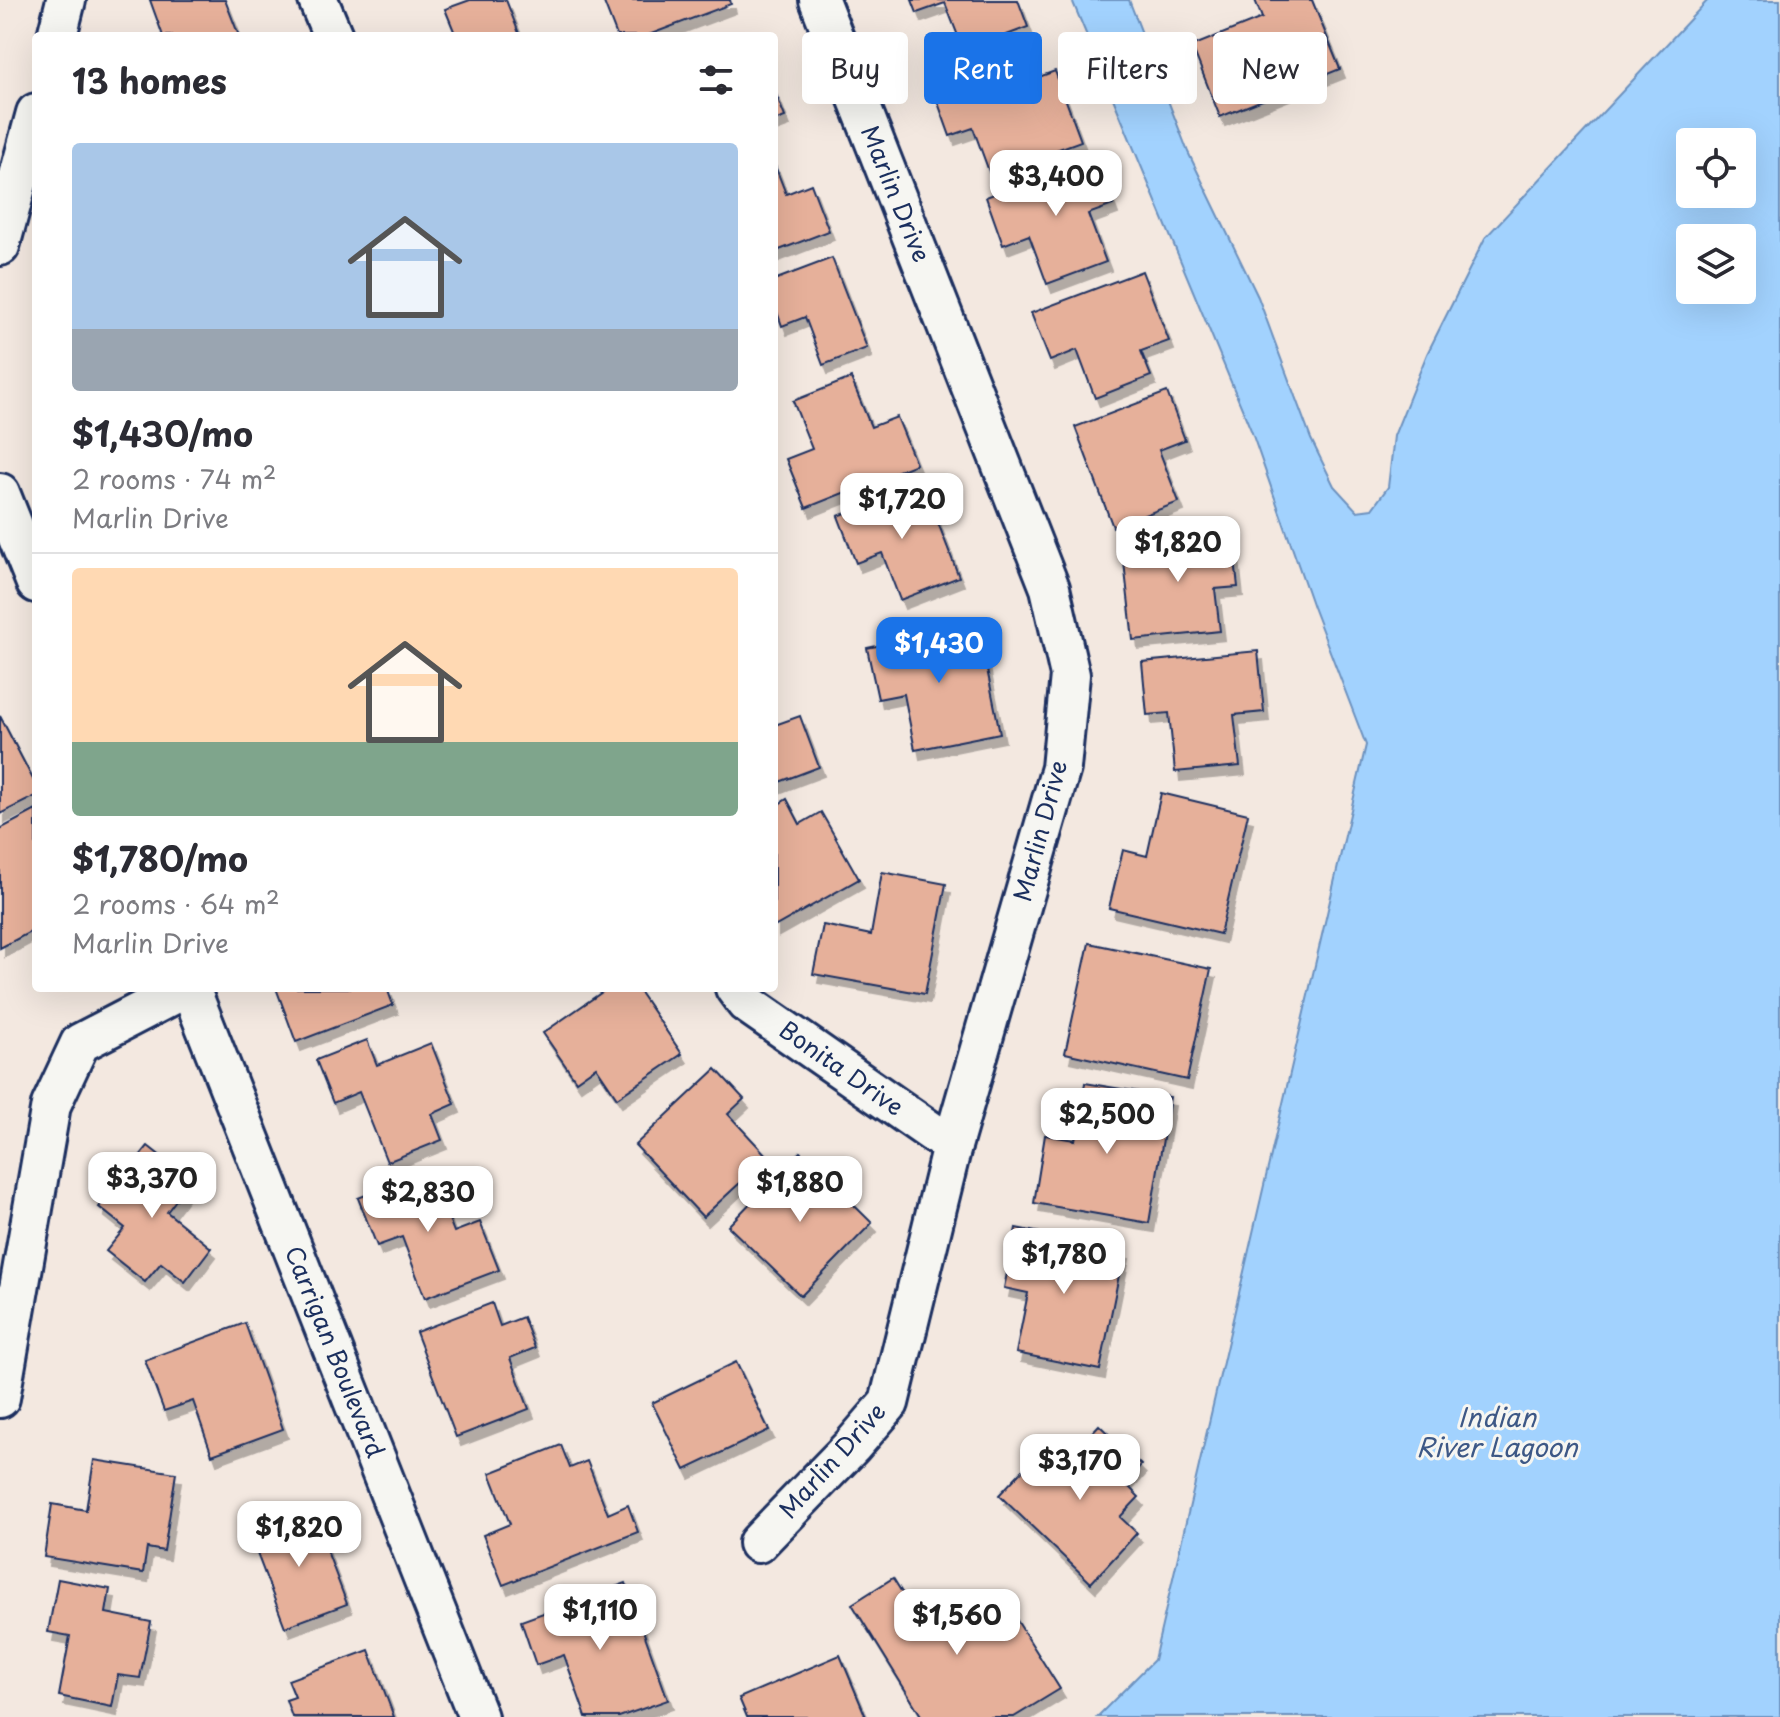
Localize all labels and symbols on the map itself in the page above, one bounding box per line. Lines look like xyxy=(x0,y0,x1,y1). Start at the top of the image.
street label: Marlin Drive xyxy=(853,119,941,267)
pin: $3,400 xyxy=(991,150,1121,218)
pin: $1,720 xyxy=(837,473,967,541)
pin: $1,820 xyxy=(1113,516,1243,584)
pin: $1,430 xyxy=(874,617,1004,685)
street label: Marlin Drive xyxy=(1003,756,1075,905)
street label: Bonita Drive xyxy=(773,1011,912,1124)
pin: $2,500 xyxy=(1042,1088,1172,1156)
pin: $3,370 xyxy=(87,1152,217,1220)
pin: $1,880 xyxy=(735,1156,865,1224)
pin: $2,830 xyxy=(363,1166,493,1234)
pin: $1,780 xyxy=(999,1228,1129,1296)
street label: Carrigan Boulevard xyxy=(277,1240,395,1463)
street label: Marlin Drive xyxy=(770,1394,893,1525)
water label: Indian River Lagoon xyxy=(1416,1397,1579,1466)
pin: $3,170 xyxy=(1015,1434,1145,1502)
pin: $1,820 xyxy=(234,1501,364,1569)
pin: $1,110 xyxy=(535,1584,665,1652)
pin: $1,560 xyxy=(892,1589,1022,1657)

